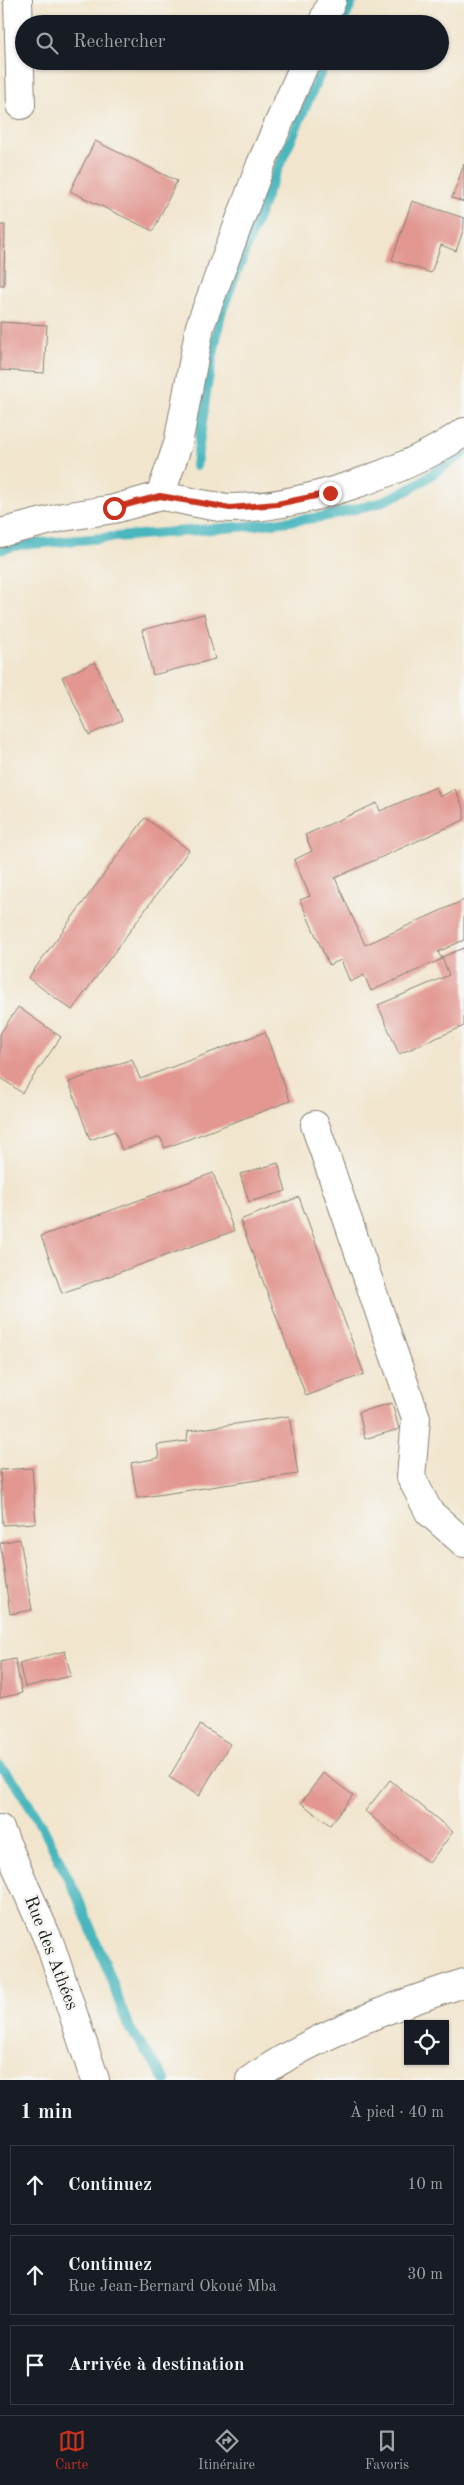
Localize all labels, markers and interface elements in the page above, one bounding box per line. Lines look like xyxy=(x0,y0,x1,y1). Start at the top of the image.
search box xyxy=(15,15,449,70)
icon: search xyxy=(33,29,61,57)
text: Rechercher xyxy=(73,33,166,52)
route end xyxy=(319,482,342,505)
route start xyxy=(103,497,126,520)
street label: Rue des Athées xyxy=(21,1893,81,2013)
map controls xyxy=(404,2020,449,2065)
button: locate xyxy=(404,2020,449,2065)
text: 1 min xyxy=(20,2102,73,2123)
text: À pied · 40 m xyxy=(350,2105,444,2121)
icon: ahead xyxy=(21,2171,49,2199)
text: Continuez xyxy=(68,2176,152,2195)
text: 10 m xyxy=(407,2177,443,2193)
text: Continuez xyxy=(68,2256,152,2275)
icon: ahead xyxy=(21,2261,49,2289)
text: 30 m xyxy=(407,2267,443,2283)
text: Rue Jean-Bernard Okoué Mba xyxy=(68,2279,277,2295)
icon: arrive xyxy=(21,2351,49,2379)
text: Arrivée à destination xyxy=(68,2356,244,2375)
tab: Carte xyxy=(55,2427,88,2474)
tab: Itinéraire xyxy=(198,2427,255,2474)
tab: Favoris xyxy=(365,2427,409,2474)

